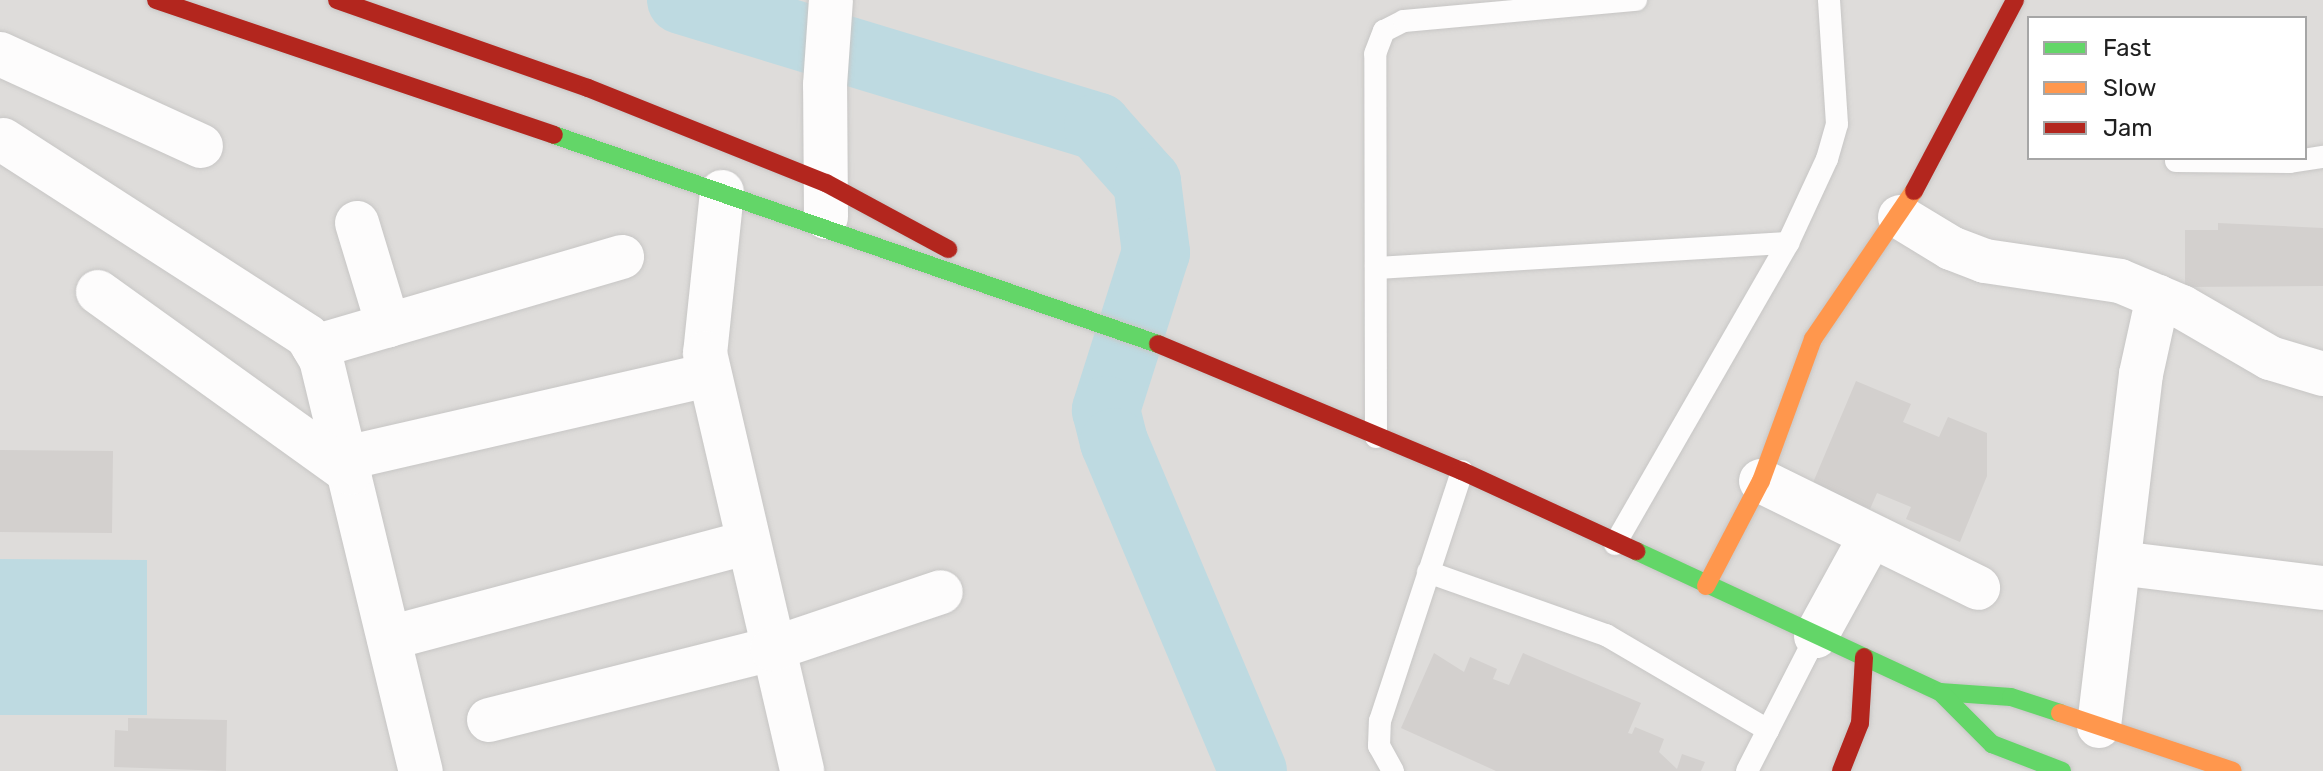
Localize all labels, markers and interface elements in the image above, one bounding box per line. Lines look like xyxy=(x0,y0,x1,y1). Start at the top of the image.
legend xyxy=(2027,16,2307,160)
text: Fast xyxy=(2103,34,2151,62)
text: Slow xyxy=(2103,74,2156,102)
text: Jam xyxy=(2103,114,2153,142)

